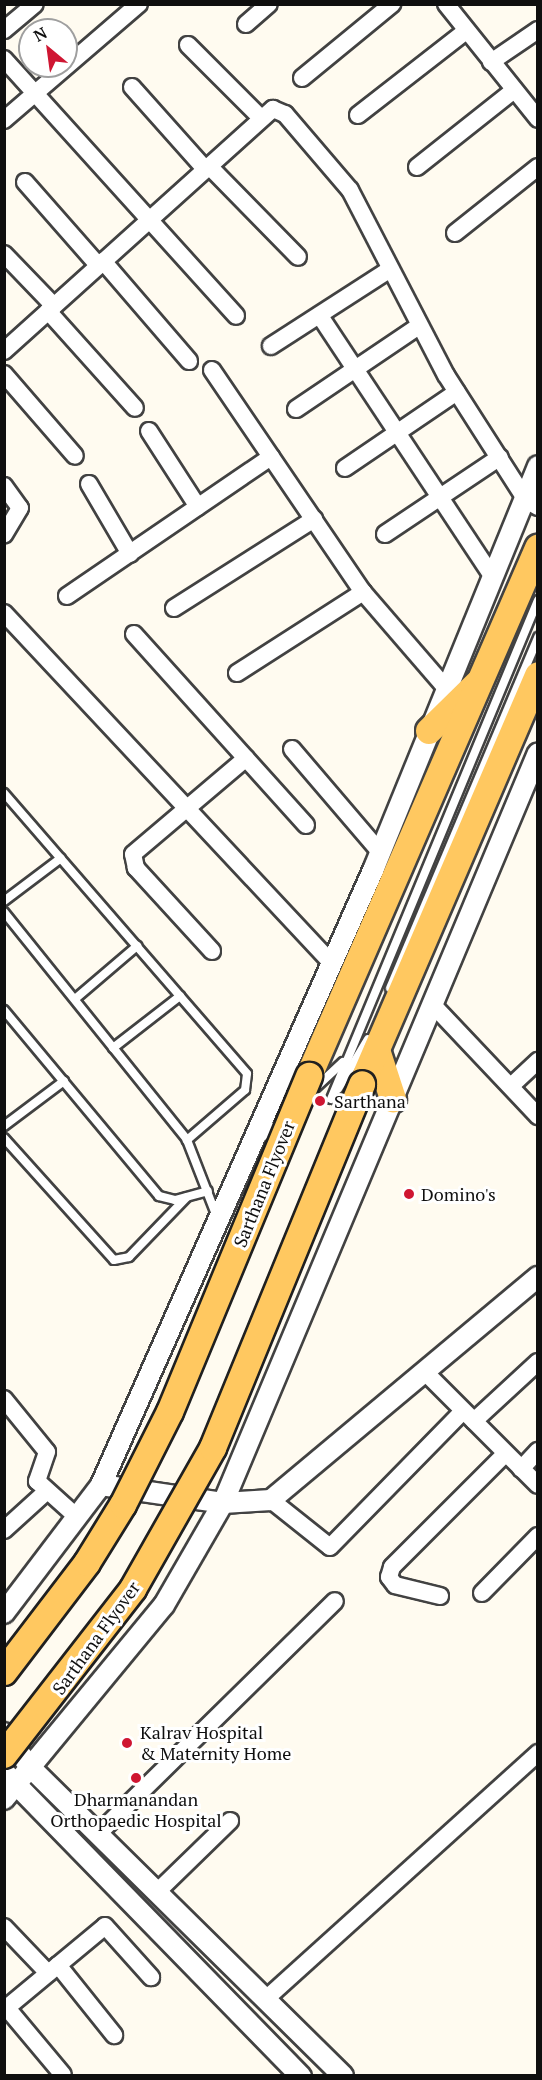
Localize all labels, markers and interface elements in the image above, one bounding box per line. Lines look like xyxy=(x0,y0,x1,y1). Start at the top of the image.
north arrow xyxy=(18,18,78,78)
text: N xyxy=(30,21,51,47)
place label: Sarthana xyxy=(334,1090,406,1112)
marker: Sarthana xyxy=(311,1092,329,1110)
street label: Sarthana Flyover xyxy=(229,1118,299,1250)
place label: Domino's xyxy=(421,1183,496,1205)
marker: Domino's xyxy=(402,1187,416,1201)
street label: Sarthana Flyover xyxy=(48,1577,144,1699)
place label: Kalrav Hospital & Maternity Home xyxy=(140,1722,291,1764)
marker: Kalrav Hospital & Maternity Home xyxy=(118,1734,136,1752)
marker: Dharmanandan Orthopaedic Hospital xyxy=(127,1769,145,1787)
place label: Dharmanandan Orthopaedic Hospital xyxy=(50,1789,222,1832)

